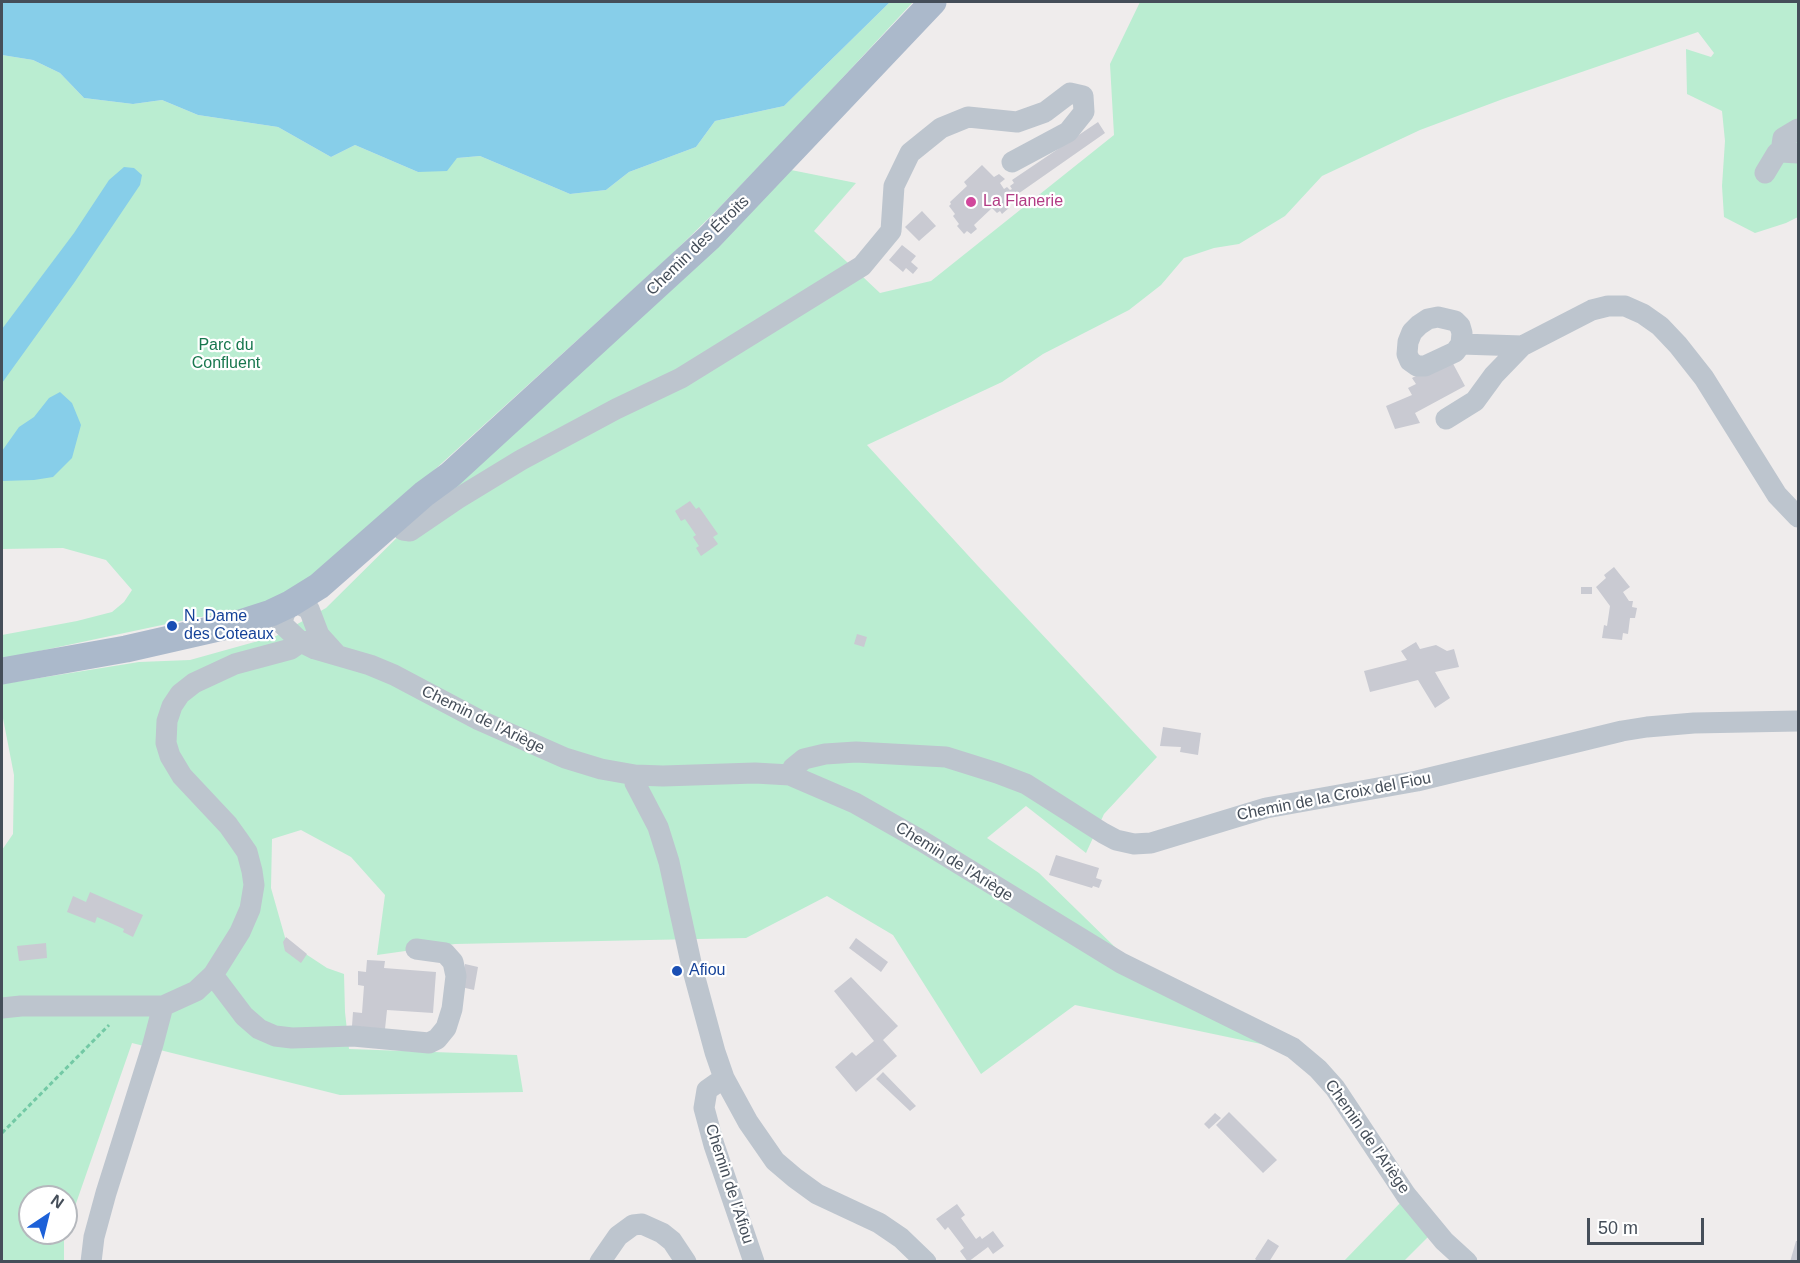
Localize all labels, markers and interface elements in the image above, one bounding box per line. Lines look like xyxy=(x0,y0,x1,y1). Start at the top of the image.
street label: Chemin des Étroits xyxy=(643,192,753,300)
place label: La Flanerie xyxy=(983,192,1063,212)
marker: La Flanerie xyxy=(964,195,978,209)
park label: Parc du Confluent xyxy=(192,336,260,374)
place label: N. Dame des Coteaux xyxy=(184,607,274,645)
marker: N. Dame des Coteaux xyxy=(165,619,179,633)
street label: Chemin de l'Ariège xyxy=(418,682,548,758)
street label: Chemin de la Croix del Fiou xyxy=(1235,769,1433,825)
street label: Chemin de l'Ariège xyxy=(892,818,1016,906)
place label: Afiou xyxy=(689,961,725,981)
marker: Afiou xyxy=(670,964,684,978)
street label: Chemin de l'Ariège xyxy=(1321,1076,1413,1198)
street label: Chemin de l'Afiou xyxy=(701,1122,757,1246)
north arrow xyxy=(18,1185,78,1245)
text: N xyxy=(48,1191,67,1212)
scale bar xyxy=(1590,1206,1707,1244)
text: 50 m xyxy=(1598,1218,1638,1238)

